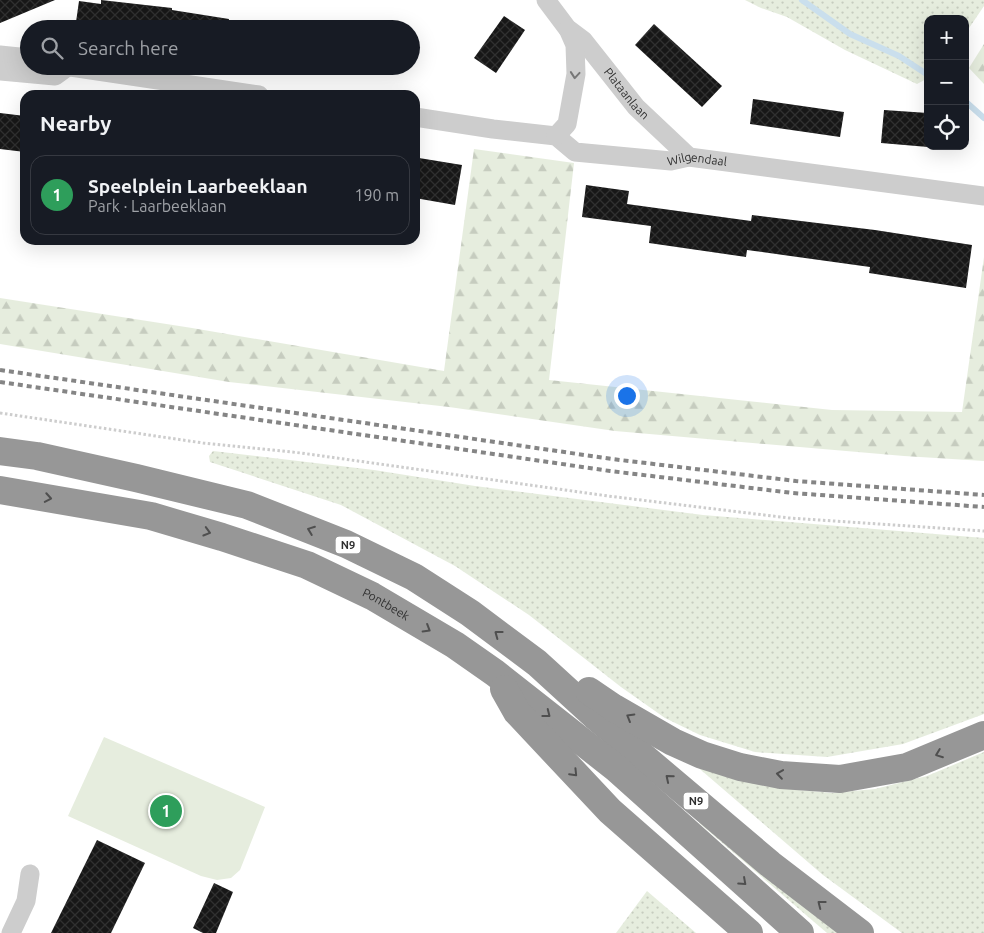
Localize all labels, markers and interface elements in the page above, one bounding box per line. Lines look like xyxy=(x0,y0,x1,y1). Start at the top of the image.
map controls xyxy=(924,15,969,150)
button: + xyxy=(924,15,969,60)
search box xyxy=(20,20,420,75)
icon: search xyxy=(38,34,66,62)
text: Search here xyxy=(78,37,178,59)
button: − xyxy=(924,60,969,105)
street label: Plataanlaan xyxy=(602,65,652,122)
one-way arrow xyxy=(570,71,581,79)
button: locate xyxy=(924,105,969,150)
text: Nearby xyxy=(40,111,111,135)
street label: Wilgendaal xyxy=(666,150,728,168)
text: Speelplein Laarbeeklaan xyxy=(88,175,308,197)
text: 1 xyxy=(52,186,62,204)
text: 190 m xyxy=(354,186,399,204)
text: Park · Laarbeeklaan xyxy=(88,197,227,215)
your location xyxy=(614,383,640,409)
one-way arrow xyxy=(44,493,52,503)
one-way arrow xyxy=(307,526,316,536)
one-way arrow xyxy=(202,527,210,537)
road number: N9 xyxy=(336,536,360,554)
street label: Pontbeek xyxy=(361,585,412,623)
one-way arrow xyxy=(422,622,431,632)
one-way arrow xyxy=(495,631,504,639)
one-way arrow xyxy=(541,708,550,716)
one-way arrow xyxy=(626,714,635,724)
one-way arrow xyxy=(935,748,944,758)
one-way arrow xyxy=(568,767,577,776)
one-way arrow xyxy=(776,770,785,780)
one-way arrow xyxy=(665,775,674,784)
pin: 1 xyxy=(150,792,182,830)
road number: N9 xyxy=(684,792,708,809)
one-way arrow xyxy=(738,876,747,885)
one-way arrow xyxy=(818,901,827,909)

